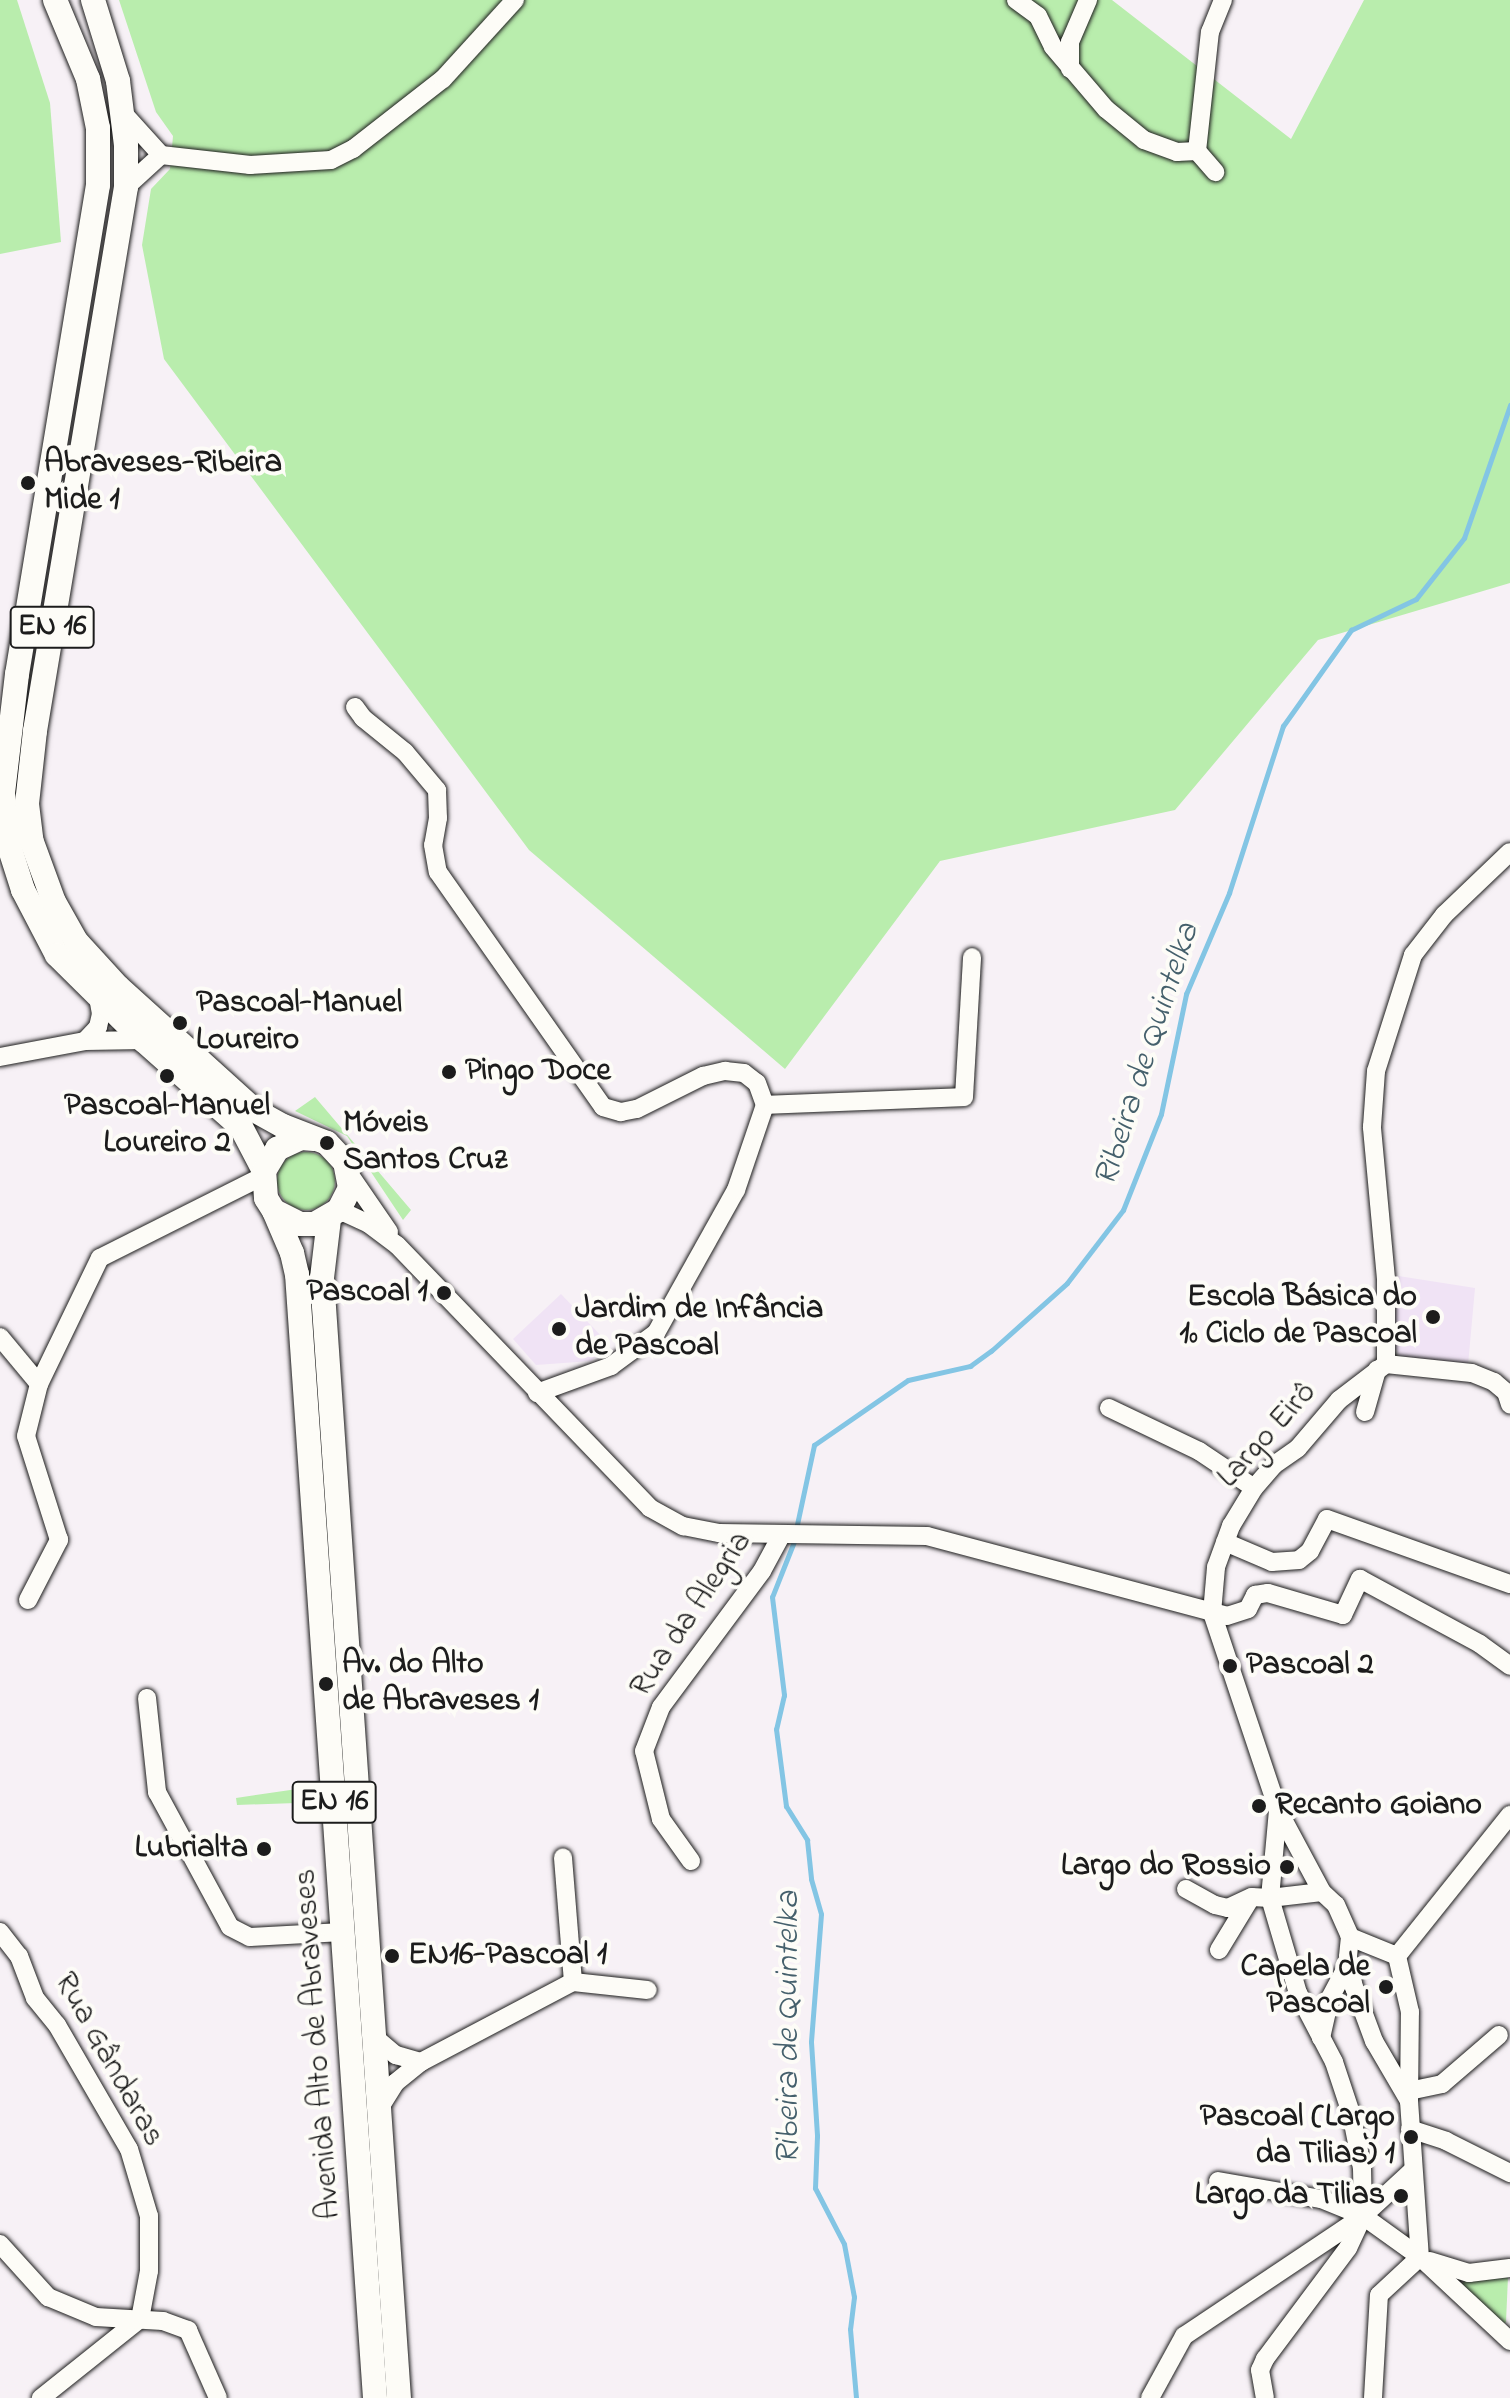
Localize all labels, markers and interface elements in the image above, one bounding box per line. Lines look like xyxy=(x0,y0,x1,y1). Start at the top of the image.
place label: Abraveses-Ribeira Mide 1 xyxy=(44,446,282,521)
marker: Abraveses-Ribeira Mide 1 xyxy=(19,474,37,492)
road number: EN 16 xyxy=(8,601,96,653)
water label: Ribeira de Quintelka xyxy=(1086,918,1210,1192)
place label: Pascoal-Manuel Loureiro xyxy=(196,986,402,1061)
marker: Pascoal-Manuel Loureiro xyxy=(171,1014,189,1032)
place label: Pingo Doce xyxy=(465,1053,611,1091)
marker: Pingo Doce xyxy=(440,1063,458,1081)
marker: Pascoal-Manuel Loureiro 2 xyxy=(158,1067,176,1085)
place label: Pascoal-Manuel Loureiro 2 xyxy=(64,1089,270,1164)
place label: Móveis Santos Cruz xyxy=(343,1106,507,1181)
marker: Móveis Santos Cruz xyxy=(318,1134,336,1152)
place label: Pascoal 1 xyxy=(306,1274,428,1312)
place label: Escola Básica do 1º Ciclo de Pascoal xyxy=(1179,1280,1417,1355)
marker: Pascoal 1 xyxy=(435,1284,453,1302)
place label: Jardim de Infância de Pascoal xyxy=(575,1292,823,1367)
marker: Escola Básica do 1º Ciclo de Pascoal xyxy=(1424,1308,1442,1326)
marker: Jardim de Infância de Pascoal xyxy=(550,1320,568,1338)
street label: Largo Eirô xyxy=(1210,1375,1326,1497)
street label: Rua da Alegria xyxy=(623,1525,761,1705)
place label: Av. do Alto de Abraveses 1 xyxy=(342,1647,539,1722)
place label: Pascoal 2 xyxy=(1246,1647,1374,1685)
marker: Pascoal 2 xyxy=(1221,1657,1239,1675)
marker: Av. do Alto de Abraveses 1 xyxy=(317,1675,335,1693)
road number: EN 16 xyxy=(290,1776,378,1828)
place label: Recanto Goiano xyxy=(1275,1787,1482,1825)
marker: Recanto Goiano xyxy=(1250,1797,1268,1815)
place label: Lubrialta xyxy=(135,1830,248,1868)
marker: Lubrialta xyxy=(255,1840,273,1858)
place label: Largo do Rossio xyxy=(1061,1848,1271,1886)
marker: Largo do Rossio xyxy=(1278,1858,1296,1876)
street label: Avenida Alto de Abraveses xyxy=(288,1867,350,2221)
water label: Ribeira de Quintelka xyxy=(770,1891,810,2165)
place label: EN16-Pascoal 1 xyxy=(408,1937,607,1975)
marker: EN16-Pascoal 1 xyxy=(383,1947,401,1965)
place label: Capela de Pascoal xyxy=(1240,1950,1370,2025)
street label: Rua Gândaras xyxy=(44,1966,172,2154)
marker: Capela de Pascoal xyxy=(1377,1978,1395,1996)
place label: Pascoal (Largo da Tilias) 1 xyxy=(1200,2100,1395,2175)
marker: Pascoal (Largo da Tilias) 1 xyxy=(1402,2128,1420,2146)
place label: Largo da Tilias xyxy=(1195,2177,1385,2215)
marker: Largo da Tilias xyxy=(1392,2187,1410,2205)

